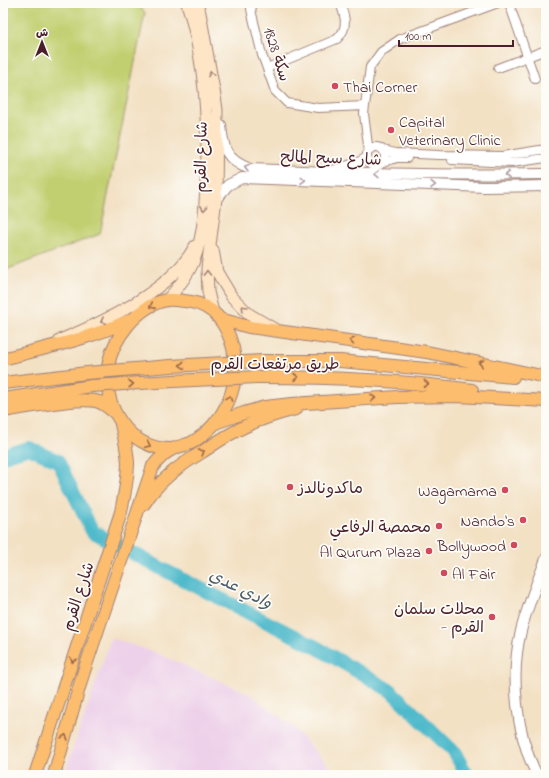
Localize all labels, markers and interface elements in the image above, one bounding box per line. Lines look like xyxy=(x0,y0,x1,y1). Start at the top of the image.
north arrow xyxy=(22,22,62,62)
scale bar xyxy=(399,22,513,48)
street label: سكة 1828 xyxy=(256,24,296,85)
text: ش xyxy=(36,25,48,41)
text: 100 m xyxy=(405,28,432,46)
one-way arrow xyxy=(207,71,216,77)
place label: Thai Corner xyxy=(343,76,417,100)
marker: Thai Corner xyxy=(330,81,340,91)
place label: Capital Veterinary Clinic xyxy=(398,111,502,153)
street label: شارع القرم xyxy=(189,121,215,193)
marker: Capital Veterinary Clinic xyxy=(386,125,396,135)
street label: شارع سيح المالح xyxy=(280,145,382,173)
one-way arrow xyxy=(244,164,251,172)
one-way arrow xyxy=(374,170,380,178)
one-way arrow xyxy=(504,171,510,179)
one-way arrow xyxy=(300,176,306,185)
one-way arrow xyxy=(430,181,436,190)
one-way arrow xyxy=(200,205,209,211)
one-way arrow xyxy=(203,270,211,276)
one-way arrow xyxy=(149,301,156,309)
one-way arrow xyxy=(241,305,249,313)
one-way arrow xyxy=(100,316,107,324)
one-way arrow xyxy=(349,337,356,346)
street label: طريق مرتفعات القرم xyxy=(210,353,340,377)
one-way arrow xyxy=(477,359,484,368)
one-way arrow xyxy=(179,361,185,369)
one-way arrow xyxy=(293,373,299,381)
one-way arrow xyxy=(128,379,134,388)
one-way arrow xyxy=(423,380,429,389)
one-way arrow xyxy=(370,394,376,403)
one-way arrow xyxy=(224,395,233,402)
one-way arrow xyxy=(144,440,152,448)
one-way arrow xyxy=(198,449,205,456)
place label: ماكدونالدز xyxy=(296,477,363,501)
place label: Wagamama xyxy=(418,480,497,504)
marker: ماكدونالدز xyxy=(285,482,295,492)
marker: Wagamama xyxy=(500,485,510,495)
place label: Nando's xyxy=(461,510,515,534)
marker: Nando's xyxy=(518,515,528,525)
place label: محمصة الرفاعي xyxy=(329,516,431,541)
marker: محمصة الرفاعي xyxy=(434,521,444,531)
place label: Bollywood xyxy=(436,535,506,559)
marker: Bollywood xyxy=(509,540,519,550)
place label: Al Qurum Plaza xyxy=(320,541,421,565)
marker: Al Qurum Plaza xyxy=(424,546,434,556)
street label: شارع القرم xyxy=(56,559,101,634)
water label: وادي عدي xyxy=(204,563,276,616)
place label: Al Fair xyxy=(452,563,495,587)
marker: Al Fair xyxy=(439,568,449,578)
place label: محلات سلمان - القرم xyxy=(394,598,484,640)
marker: محلات سلمان - القرم xyxy=(487,612,497,622)
one-way arrow xyxy=(69,657,78,664)
one-way arrow xyxy=(60,734,69,741)

